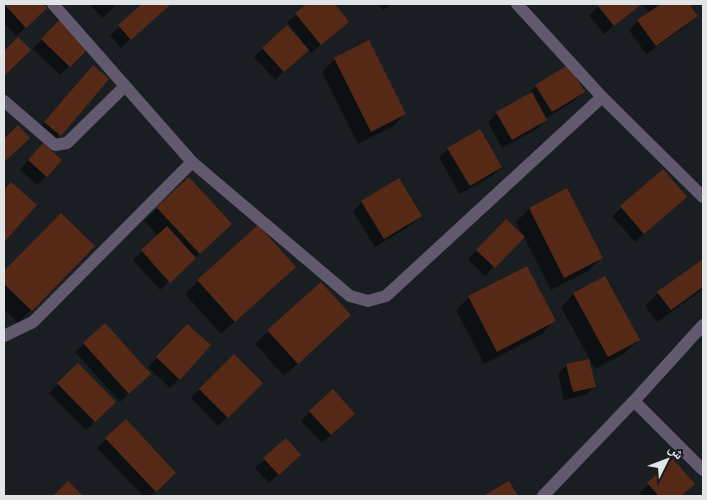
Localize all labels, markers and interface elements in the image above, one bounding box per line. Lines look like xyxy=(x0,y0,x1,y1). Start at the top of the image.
north arrow xyxy=(642,435,692,485)
text: ش xyxy=(664,439,689,464)

